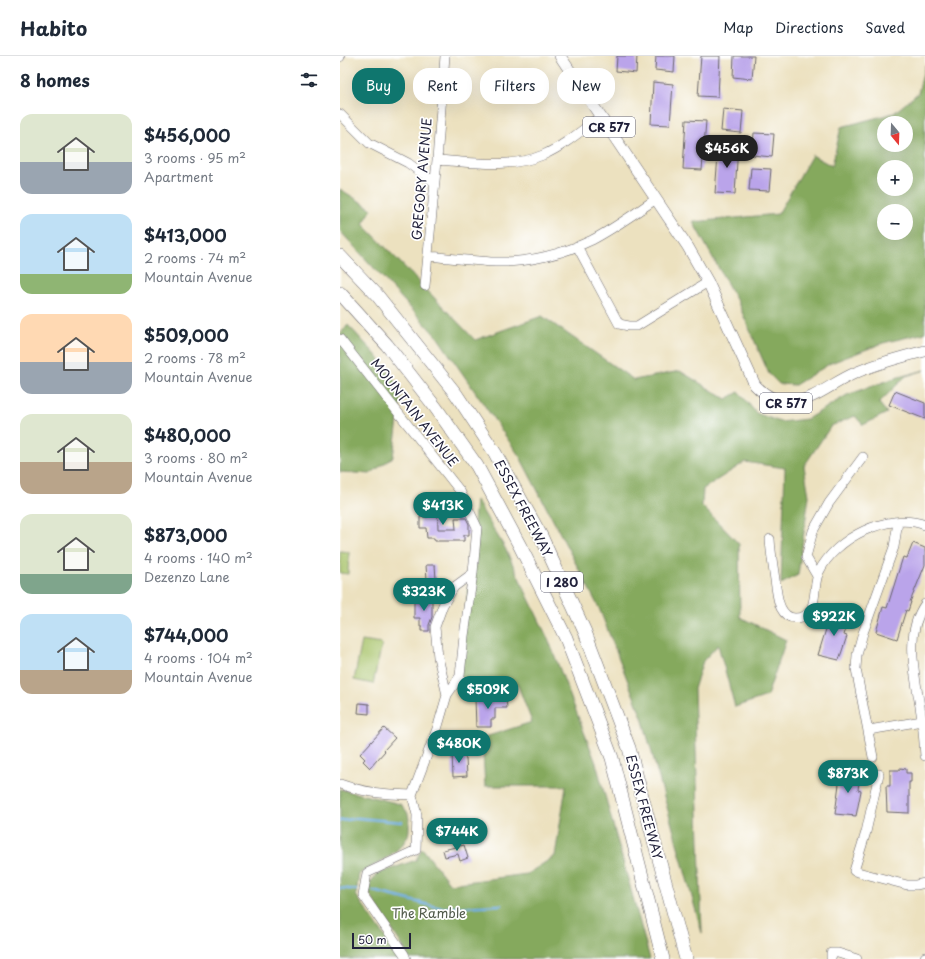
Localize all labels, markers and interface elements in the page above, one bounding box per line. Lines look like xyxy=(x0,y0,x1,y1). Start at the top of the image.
text: Habito xyxy=(20,14,87,42)
text: Map xyxy=(723,17,753,38)
text: Directions xyxy=(775,17,843,38)
text: Saved xyxy=(865,17,905,38)
text: 8 homes xyxy=(20,67,90,93)
chip: Buy xyxy=(352,68,405,104)
chip: Rent xyxy=(413,68,472,104)
chip: Filters xyxy=(480,68,549,104)
chip: New xyxy=(557,68,615,104)
icon: filters xyxy=(298,69,320,91)
north arrow xyxy=(877,116,913,152)
map controls xyxy=(877,116,913,240)
street label: GREGORY AVENUE xyxy=(406,117,436,241)
road number: CR 577 xyxy=(583,117,635,137)
text: $456,000 xyxy=(144,122,230,148)
icon: home xyxy=(52,130,100,178)
pin: $456K xyxy=(699,135,755,169)
text: $456K xyxy=(705,138,749,157)
text: 3 rooms · 95 m² xyxy=(144,148,246,167)
button: + xyxy=(877,160,913,196)
text: Apartment xyxy=(144,167,213,186)
button: − xyxy=(877,204,913,240)
text: $413,000 xyxy=(144,222,227,248)
icon: home xyxy=(52,230,100,278)
text: 2 rooms · 74 m² xyxy=(144,248,246,267)
text: Mountain Avenue xyxy=(144,267,253,286)
text: $509,000 xyxy=(144,322,229,348)
icon: home xyxy=(52,330,100,378)
text: 2 rooms · 78 m² xyxy=(144,348,246,367)
street label: MOUNTAIN AVENUE xyxy=(367,354,463,470)
text: Mountain Avenue xyxy=(144,367,253,386)
road number: CR 577 xyxy=(760,393,812,413)
text: $480,000 xyxy=(144,422,231,448)
icon: home xyxy=(52,430,100,478)
text: 3 rooms · 80 m² xyxy=(144,448,248,467)
street label: ESSEX FREEWAY xyxy=(490,456,558,560)
text: Mountain Avenue xyxy=(144,467,253,486)
pin: $413K xyxy=(415,492,471,526)
text: $413K xyxy=(422,495,464,514)
text: $873,000 xyxy=(144,522,227,548)
icon: home xyxy=(52,530,100,578)
text: 4 rooms · 140 m² xyxy=(144,548,253,567)
text: Dezenzo Lane xyxy=(144,567,230,586)
road number: I 280 xyxy=(541,572,583,592)
pin: $323K xyxy=(396,578,452,612)
text: $323K xyxy=(402,581,446,600)
pin: $922K xyxy=(806,603,862,637)
text: $922K xyxy=(812,606,856,625)
text: $744,000 xyxy=(144,622,228,648)
icon: home xyxy=(52,630,100,678)
text: 4 rooms · 104 m² xyxy=(144,648,253,667)
text: Mountain Avenue xyxy=(144,667,253,686)
pin: $509K xyxy=(460,676,516,710)
text: $509K xyxy=(466,679,510,698)
pin: $480K xyxy=(431,730,487,764)
text: $480K xyxy=(437,733,481,752)
street label: ESSEX FREEWAY xyxy=(622,752,668,862)
pin: $873K xyxy=(820,760,876,794)
text: $873K xyxy=(827,763,869,782)
pin: $744K xyxy=(429,818,485,852)
text: $744K xyxy=(436,821,478,840)
park label: The Ramble xyxy=(392,903,466,922)
scale bar xyxy=(352,931,411,950)
text: 50 m xyxy=(358,931,387,948)

